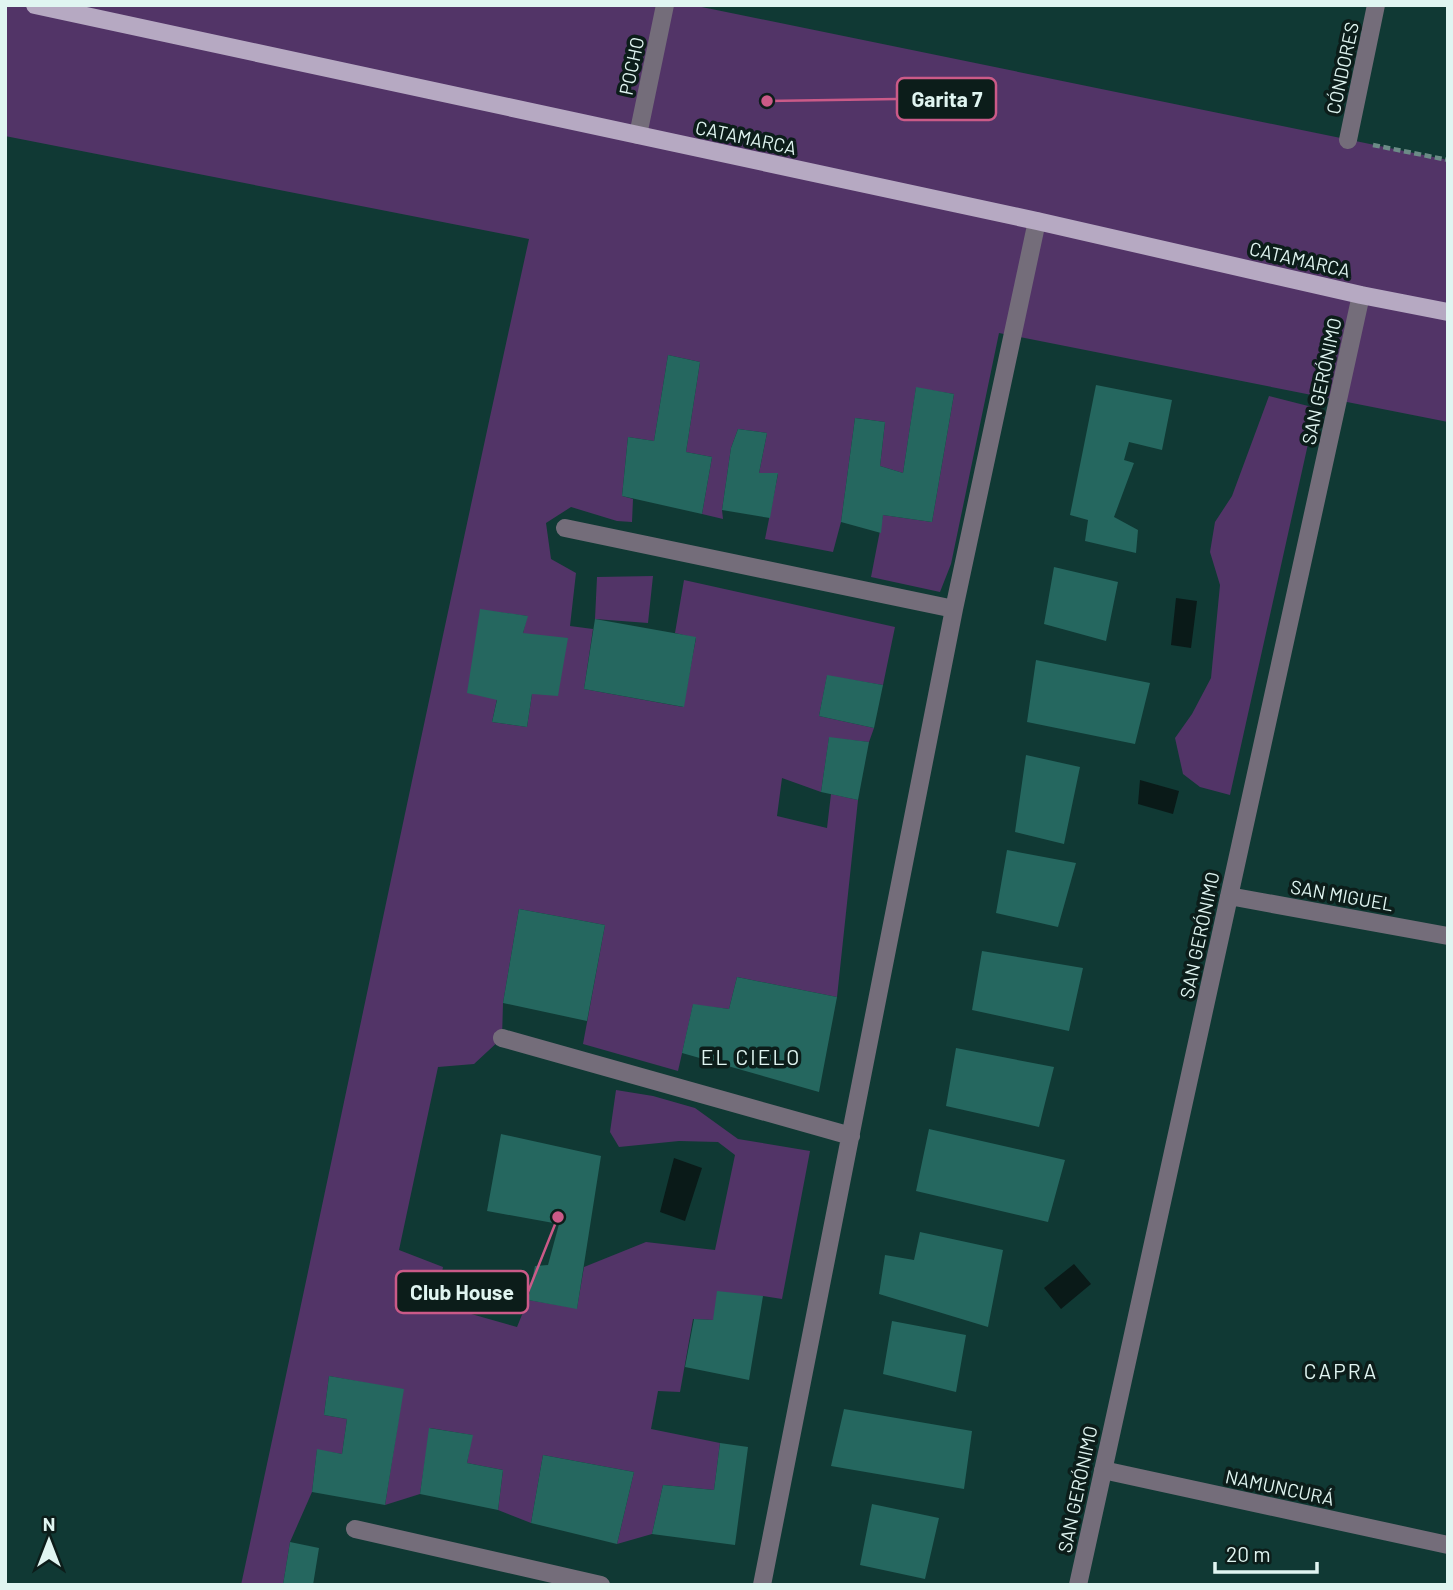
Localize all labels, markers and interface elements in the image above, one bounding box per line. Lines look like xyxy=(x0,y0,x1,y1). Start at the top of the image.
street label: CÓNDORES xyxy=(1321,20,1363,116)
street label: POCHO xyxy=(614,35,648,97)
callout: Garita 7 xyxy=(897,78,996,120)
text: Garita 7 xyxy=(912,86,983,111)
street label: CATAMARCA xyxy=(693,115,799,159)
street label: CATAMARCA xyxy=(1247,236,1353,282)
street label: SAN GERÓNIMO xyxy=(1296,316,1346,446)
street label: SAN GERÓNIMO xyxy=(1174,870,1224,1000)
street label: SAN MIGUEL xyxy=(1289,875,1395,915)
district label: EL CIELO xyxy=(701,1044,801,1069)
callout: Club House xyxy=(396,1271,528,1313)
text: Club House xyxy=(410,1279,514,1304)
district label: CAPRA xyxy=(1304,1358,1378,1383)
street label: SAN GERÓNIMO xyxy=(1052,1424,1102,1554)
street label: NAMUNCURÁ xyxy=(1223,1464,1337,1510)
north arrow xyxy=(14,1506,84,1576)
text: N xyxy=(43,1512,55,1535)
scale bar xyxy=(1215,1530,1316,1574)
text: 20 m xyxy=(1226,1541,1271,1566)

